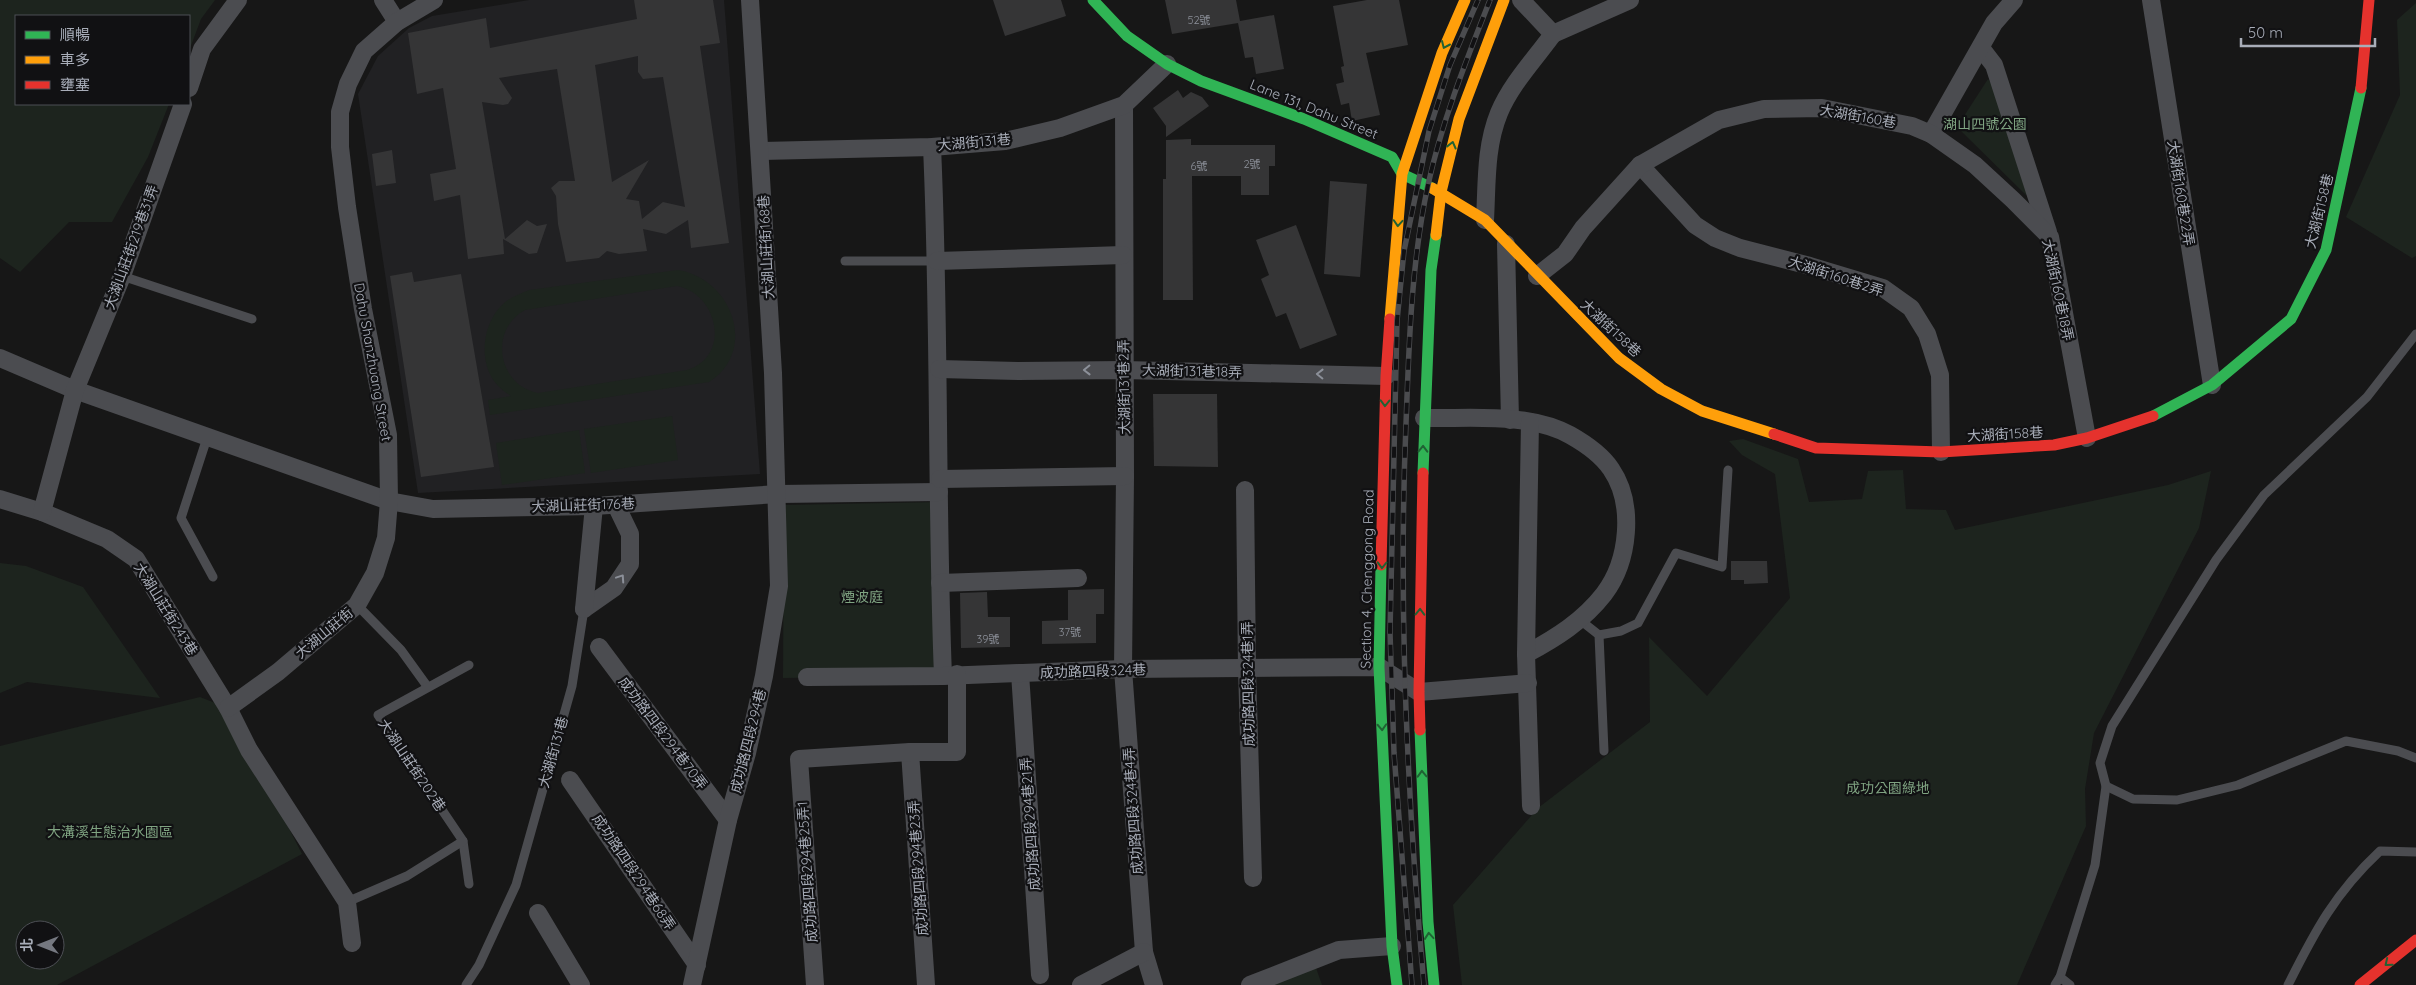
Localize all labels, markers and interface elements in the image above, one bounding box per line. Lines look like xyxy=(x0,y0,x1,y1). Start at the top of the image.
house number: 52號 xyxy=(1187,13,1211,27)
legend xyxy=(15,15,190,105)
scale bar xyxy=(2241,15,2375,47)
text: 50 m xyxy=(2248,23,2283,42)
text: 順暢 xyxy=(60,25,90,44)
one-way arrow xyxy=(1441,40,1452,49)
text: 車多 xyxy=(60,50,90,69)
text: 壅塞 xyxy=(60,75,90,94)
street label: Lane 131, Dahu Street xyxy=(1247,75,1381,143)
street label: 大湖街160巷 xyxy=(1818,100,1898,132)
park label: 湖山四號公園 xyxy=(1943,115,2027,133)
street label: 大湖街131巷 xyxy=(937,130,1011,154)
street label: 大湖街160巷22弄 xyxy=(2164,139,2198,247)
one-way arrow xyxy=(1446,141,1457,150)
house number: 2號 xyxy=(1243,157,1261,171)
house number: 6號 xyxy=(1191,159,1207,173)
street label: 大湖街158巷 xyxy=(2301,172,2337,250)
street label: 大湖山莊街219巷31弄 xyxy=(100,182,162,312)
street label: 大湖山莊街168巷 xyxy=(754,194,778,300)
one-way arrow xyxy=(1393,219,1404,227)
street label: 大湖街160巷18弄 xyxy=(2038,237,2078,343)
street label: 大湖街160巷2弄 xyxy=(1786,252,1886,300)
street label: Dahu Shanzhuang Street xyxy=(350,281,396,443)
street label: 大湖街158巷 xyxy=(1577,295,1645,361)
street label: 大湖街131巷2弄 xyxy=(1114,339,1134,435)
street label: 大湖街131巷18弄 xyxy=(1142,361,1242,381)
one-way arrow xyxy=(1083,365,1091,375)
one-way arrow xyxy=(1316,369,1324,379)
one-way arrow xyxy=(1380,399,1391,407)
street label: 大湖街158巷 xyxy=(1966,423,2044,445)
one-way arrow xyxy=(1418,445,1428,452)
street label: Section 4, Chenggong Road xyxy=(1356,489,1378,669)
street label: 大湖山莊街176巷 xyxy=(531,494,635,516)
street label: 大湖山莊街243巷 xyxy=(130,559,202,659)
one-way arrow xyxy=(1376,561,1387,569)
one-way arrow xyxy=(614,574,624,583)
park label: 煙波庭 xyxy=(841,588,883,606)
street label: 大湖山莊街 xyxy=(291,604,357,662)
one-way arrow xyxy=(1415,607,1426,615)
street label: 成功路四段324巷1弄 xyxy=(1238,621,1258,747)
house number: 37號 xyxy=(1059,625,1081,639)
house number: 39號 xyxy=(977,632,999,646)
street label: 成功路四段324巷 xyxy=(1040,660,1146,682)
street label: 成功路四段294巷70弄 xyxy=(615,673,711,793)
street label: 成功路四段294巷 xyxy=(726,687,770,795)
street label: 大湖街131巷 xyxy=(534,714,572,790)
street label: 大湖山莊街202巷 xyxy=(374,715,450,815)
one-way arrow xyxy=(1377,724,1387,732)
street label: 成功路四段324巷4弄 xyxy=(1120,747,1146,875)
street label: 成功路四段294巷21弄 xyxy=(1016,757,1044,891)
one-way arrow xyxy=(1417,770,1428,778)
park label: 成功公園綠地 xyxy=(1846,779,1930,797)
street label: 成功路四段294巷23弄 xyxy=(904,800,932,936)
street label: 成功路四段294巷25弄1 xyxy=(793,801,821,943)
street label: 成功路四段294巷68弄 xyxy=(589,811,679,933)
park label: 大溝溪生態治水園區 xyxy=(47,823,173,841)
north arrow xyxy=(15,920,65,970)
one-way arrow xyxy=(1424,932,1435,940)
text: 北 xyxy=(18,938,36,952)
one-way arrow xyxy=(2385,957,2394,965)

